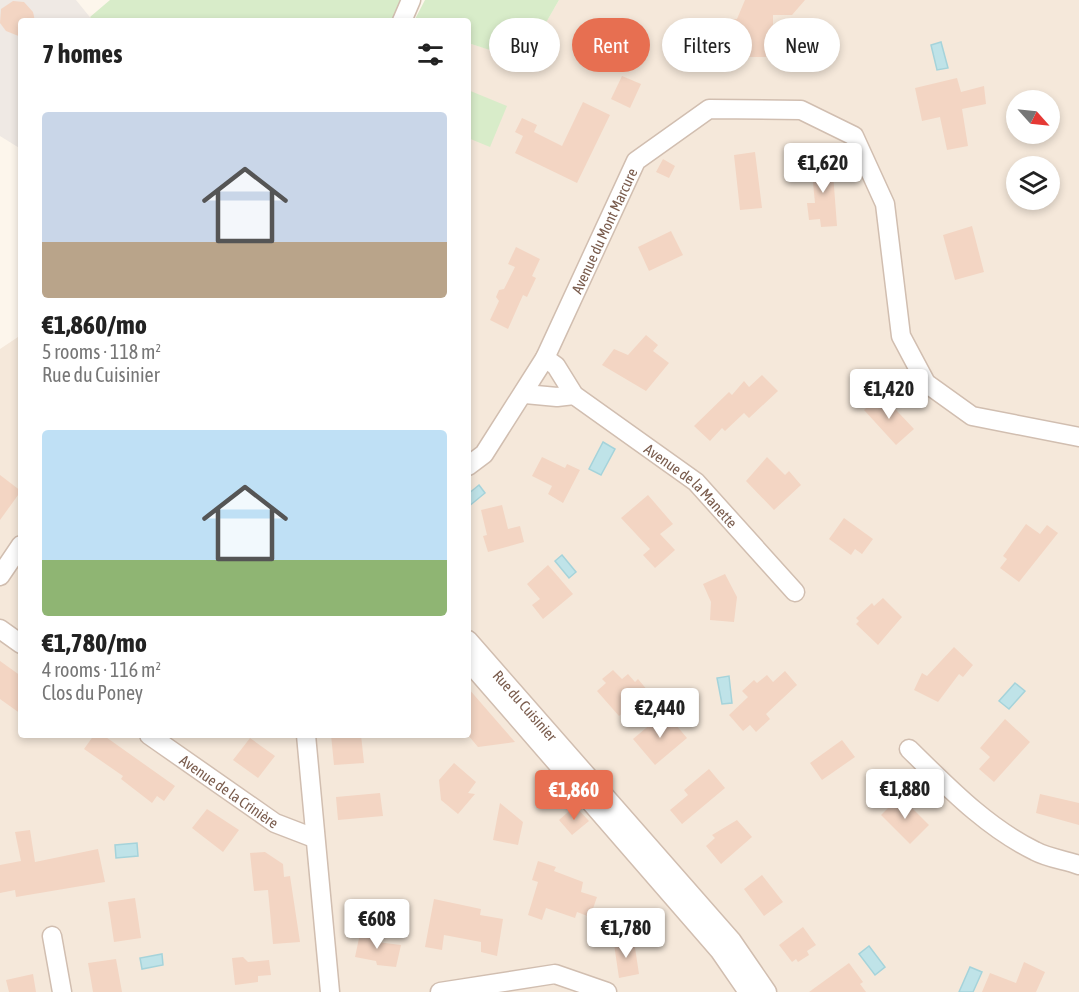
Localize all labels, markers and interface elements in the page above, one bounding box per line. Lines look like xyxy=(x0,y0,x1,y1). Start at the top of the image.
chip: Buy xyxy=(489,18,560,72)
chip: Rent xyxy=(572,18,650,72)
chip: Filters xyxy=(662,18,752,72)
chip: New xyxy=(764,18,840,72)
icon: filters xyxy=(414,38,447,71)
text: 7 homes xyxy=(42,39,122,69)
north arrow xyxy=(1006,90,1060,144)
map controls xyxy=(1006,90,1060,210)
pin: €1,620 xyxy=(774,143,872,194)
icon: home xyxy=(191,151,299,259)
text: €1,620 xyxy=(798,151,848,174)
button: layers xyxy=(1006,156,1060,210)
street label: Avenue du Mont Marcure xyxy=(568,165,640,296)
text: €1,860/mo xyxy=(42,310,147,340)
text: 5 rooms · 118 m² xyxy=(42,340,161,363)
text: Rue du Cuisinier xyxy=(42,363,160,386)
pin: €1,420 xyxy=(840,369,938,420)
text: €1,420 xyxy=(864,377,914,400)
street label: Avenue de la Manette xyxy=(641,440,741,531)
icon: home xyxy=(191,469,299,577)
text: €1,780/mo xyxy=(42,628,147,658)
text: 4 rooms · 116 m² xyxy=(42,658,161,681)
street label: Rue du Cuisinier xyxy=(490,667,561,745)
text: Clos du Poney xyxy=(42,681,143,704)
pin: €2,440 xyxy=(611,688,709,739)
text: €2,440 xyxy=(635,696,685,719)
street label: Avenue de la Crinière xyxy=(177,751,282,831)
pin: €1,880 xyxy=(856,769,954,820)
pin: €1,860 xyxy=(525,770,623,821)
text: €1,880 xyxy=(880,777,930,800)
text: €1,860 xyxy=(549,778,599,801)
pin: €608 xyxy=(341,899,413,950)
text: €608 xyxy=(358,907,396,930)
pin: €1,780 xyxy=(577,908,675,959)
text: €1,780 xyxy=(601,916,651,939)

